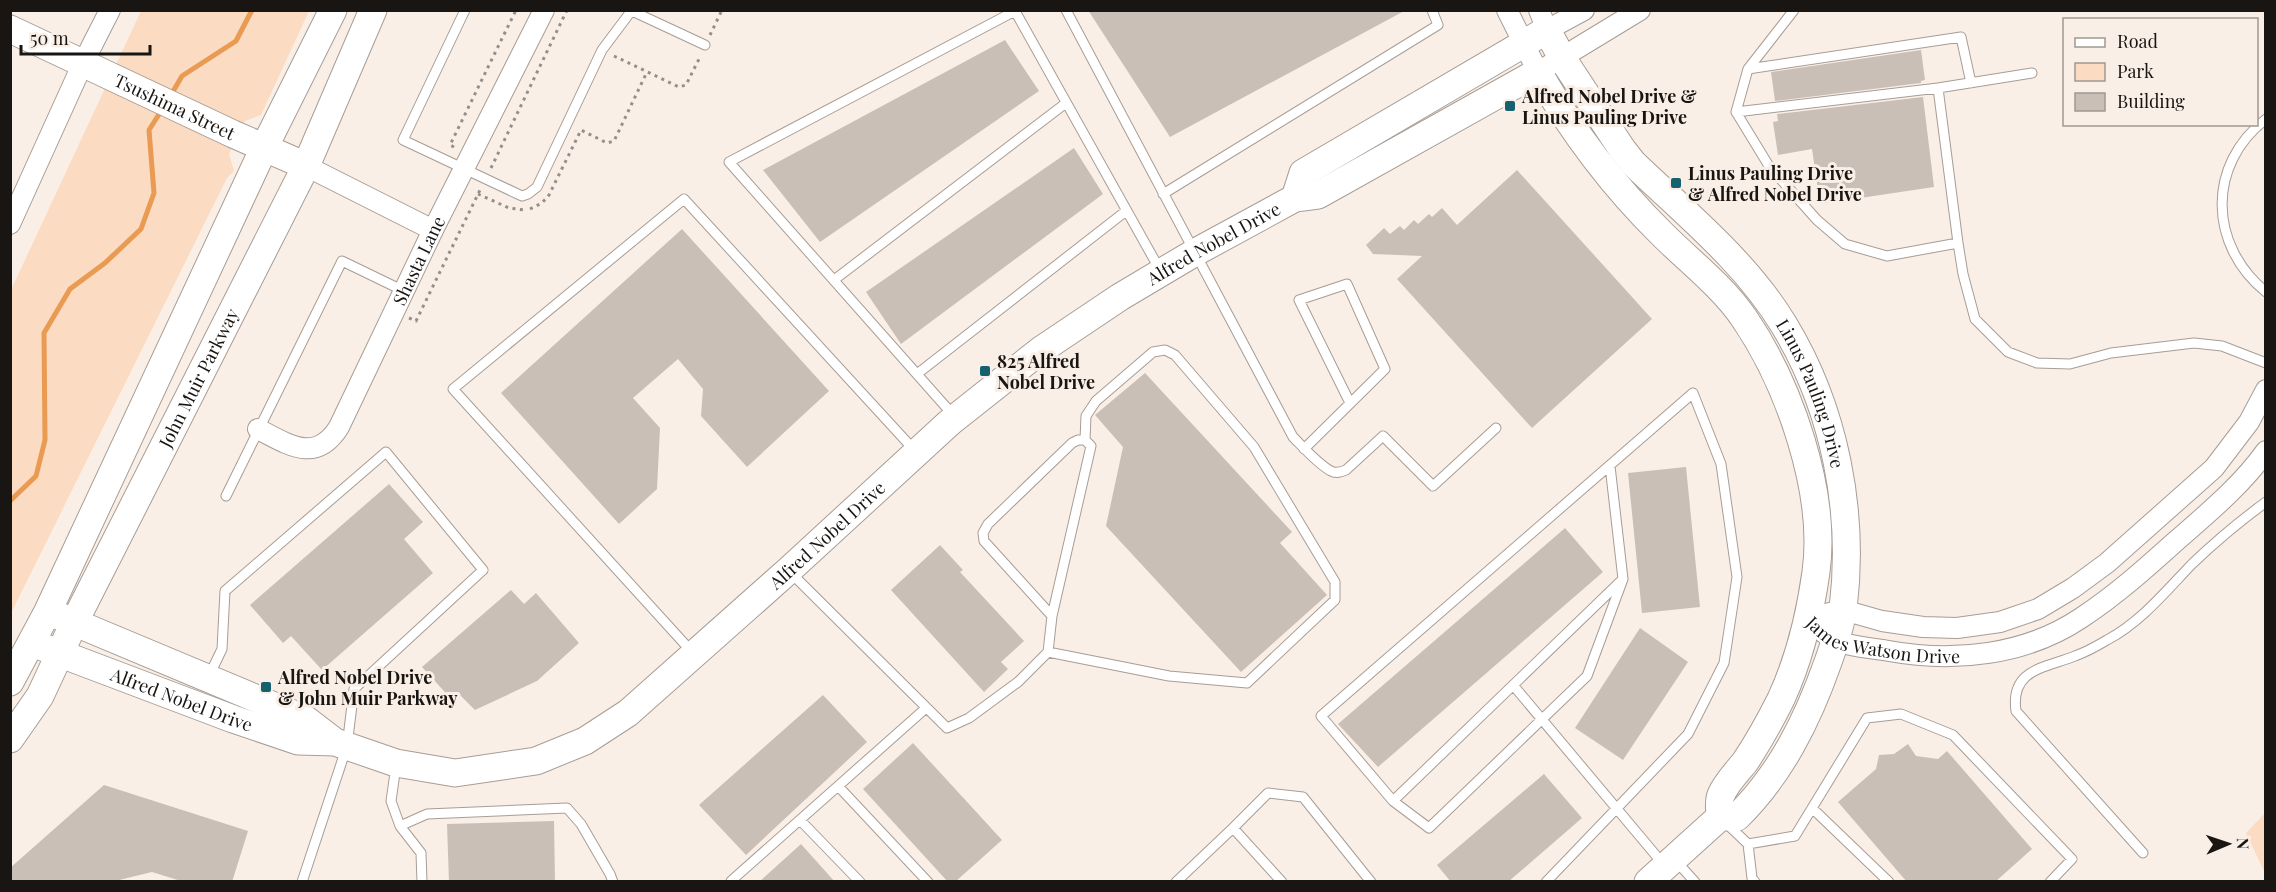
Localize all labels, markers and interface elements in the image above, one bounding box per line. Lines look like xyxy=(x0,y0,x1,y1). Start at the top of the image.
scale bar xyxy=(21,18,150,56)
legend xyxy=(2063,18,2258,126)
text: 50 m xyxy=(30,26,69,50)
text: Road xyxy=(2117,29,2158,53)
text: Park xyxy=(2117,59,2154,83)
street label: Tsushima Street xyxy=(110,68,240,146)
place label: Alfred Nobel Drive & Linus Pauling Drive xyxy=(1521,84,1697,129)
text: Building xyxy=(2117,89,2185,113)
marker: Alfred Nobel Drive & Linus Pauling Drive xyxy=(1503,99,1517,113)
place label: Linus Pauling Drive & Alfred Nobel Drive xyxy=(1688,161,1862,206)
marker: Linus Pauling Drive & Alfred Nobel Drive xyxy=(1669,176,1683,190)
street label: Alfred Nobel Drive xyxy=(1141,196,1284,291)
street label: Shasta Lane xyxy=(387,212,450,309)
street label: John Muir Parkway xyxy=(153,304,244,452)
street label: Linus Pauling Drive xyxy=(1771,314,1850,470)
place label: 825 Alfred Nobel Drive xyxy=(997,349,1095,394)
marker: 825 Alfred Nobel Drive xyxy=(978,364,992,378)
street label: Alfred Nobel Drive xyxy=(763,476,890,595)
street label: James Watson Drive xyxy=(1801,610,1960,668)
street label: Alfred Nobel Drive xyxy=(107,662,256,737)
place label: Alfred Nobel Drive & John Muir Parkway xyxy=(277,665,458,710)
marker: Alfred Nobel Drive & John Muir Parkway xyxy=(259,680,273,694)
north arrow xyxy=(2198,814,2258,874)
text: N xyxy=(2233,837,2254,850)

